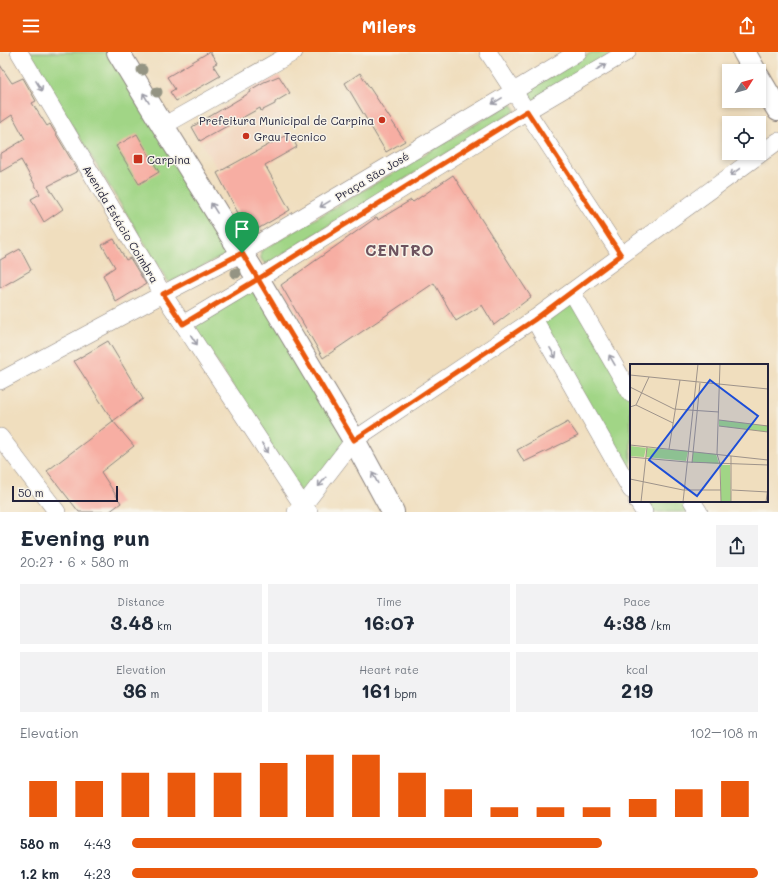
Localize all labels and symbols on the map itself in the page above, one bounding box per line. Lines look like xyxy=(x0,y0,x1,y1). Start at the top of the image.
one-way arrow xyxy=(595,63,606,71)
north arrow xyxy=(722,64,766,108)
one-way arrow xyxy=(35,79,43,91)
one-way arrow xyxy=(141,92,149,104)
one-way arrow xyxy=(491,98,503,106)
place label: Prefeitura Municipal de Carpina xyxy=(199,113,374,128)
marker: Prefeitura Municipal de Carpina xyxy=(377,115,387,125)
place label: Grau Tecnico xyxy=(254,129,326,144)
marker: Grau Tecnico xyxy=(241,131,251,141)
street label: Praça São José xyxy=(332,148,412,204)
place label: Carpina xyxy=(147,152,190,167)
marker: Carpina xyxy=(132,153,144,165)
street label: Avenida Estácio Coimbra xyxy=(80,162,162,286)
one-way arrow xyxy=(730,168,741,177)
one-way arrow xyxy=(319,200,331,208)
one-way arrow xyxy=(210,203,218,214)
pin xyxy=(225,212,259,253)
district label: CENTRO xyxy=(365,240,435,260)
one-way arrow xyxy=(190,334,198,345)
one-way arrow xyxy=(550,347,558,359)
one-way arrow xyxy=(607,354,615,366)
inset map xyxy=(630,364,768,502)
one-way arrow xyxy=(262,442,270,454)
one-way arrow xyxy=(371,472,378,484)
one-way arrow xyxy=(318,476,327,487)
scale bar xyxy=(12,484,118,503)

